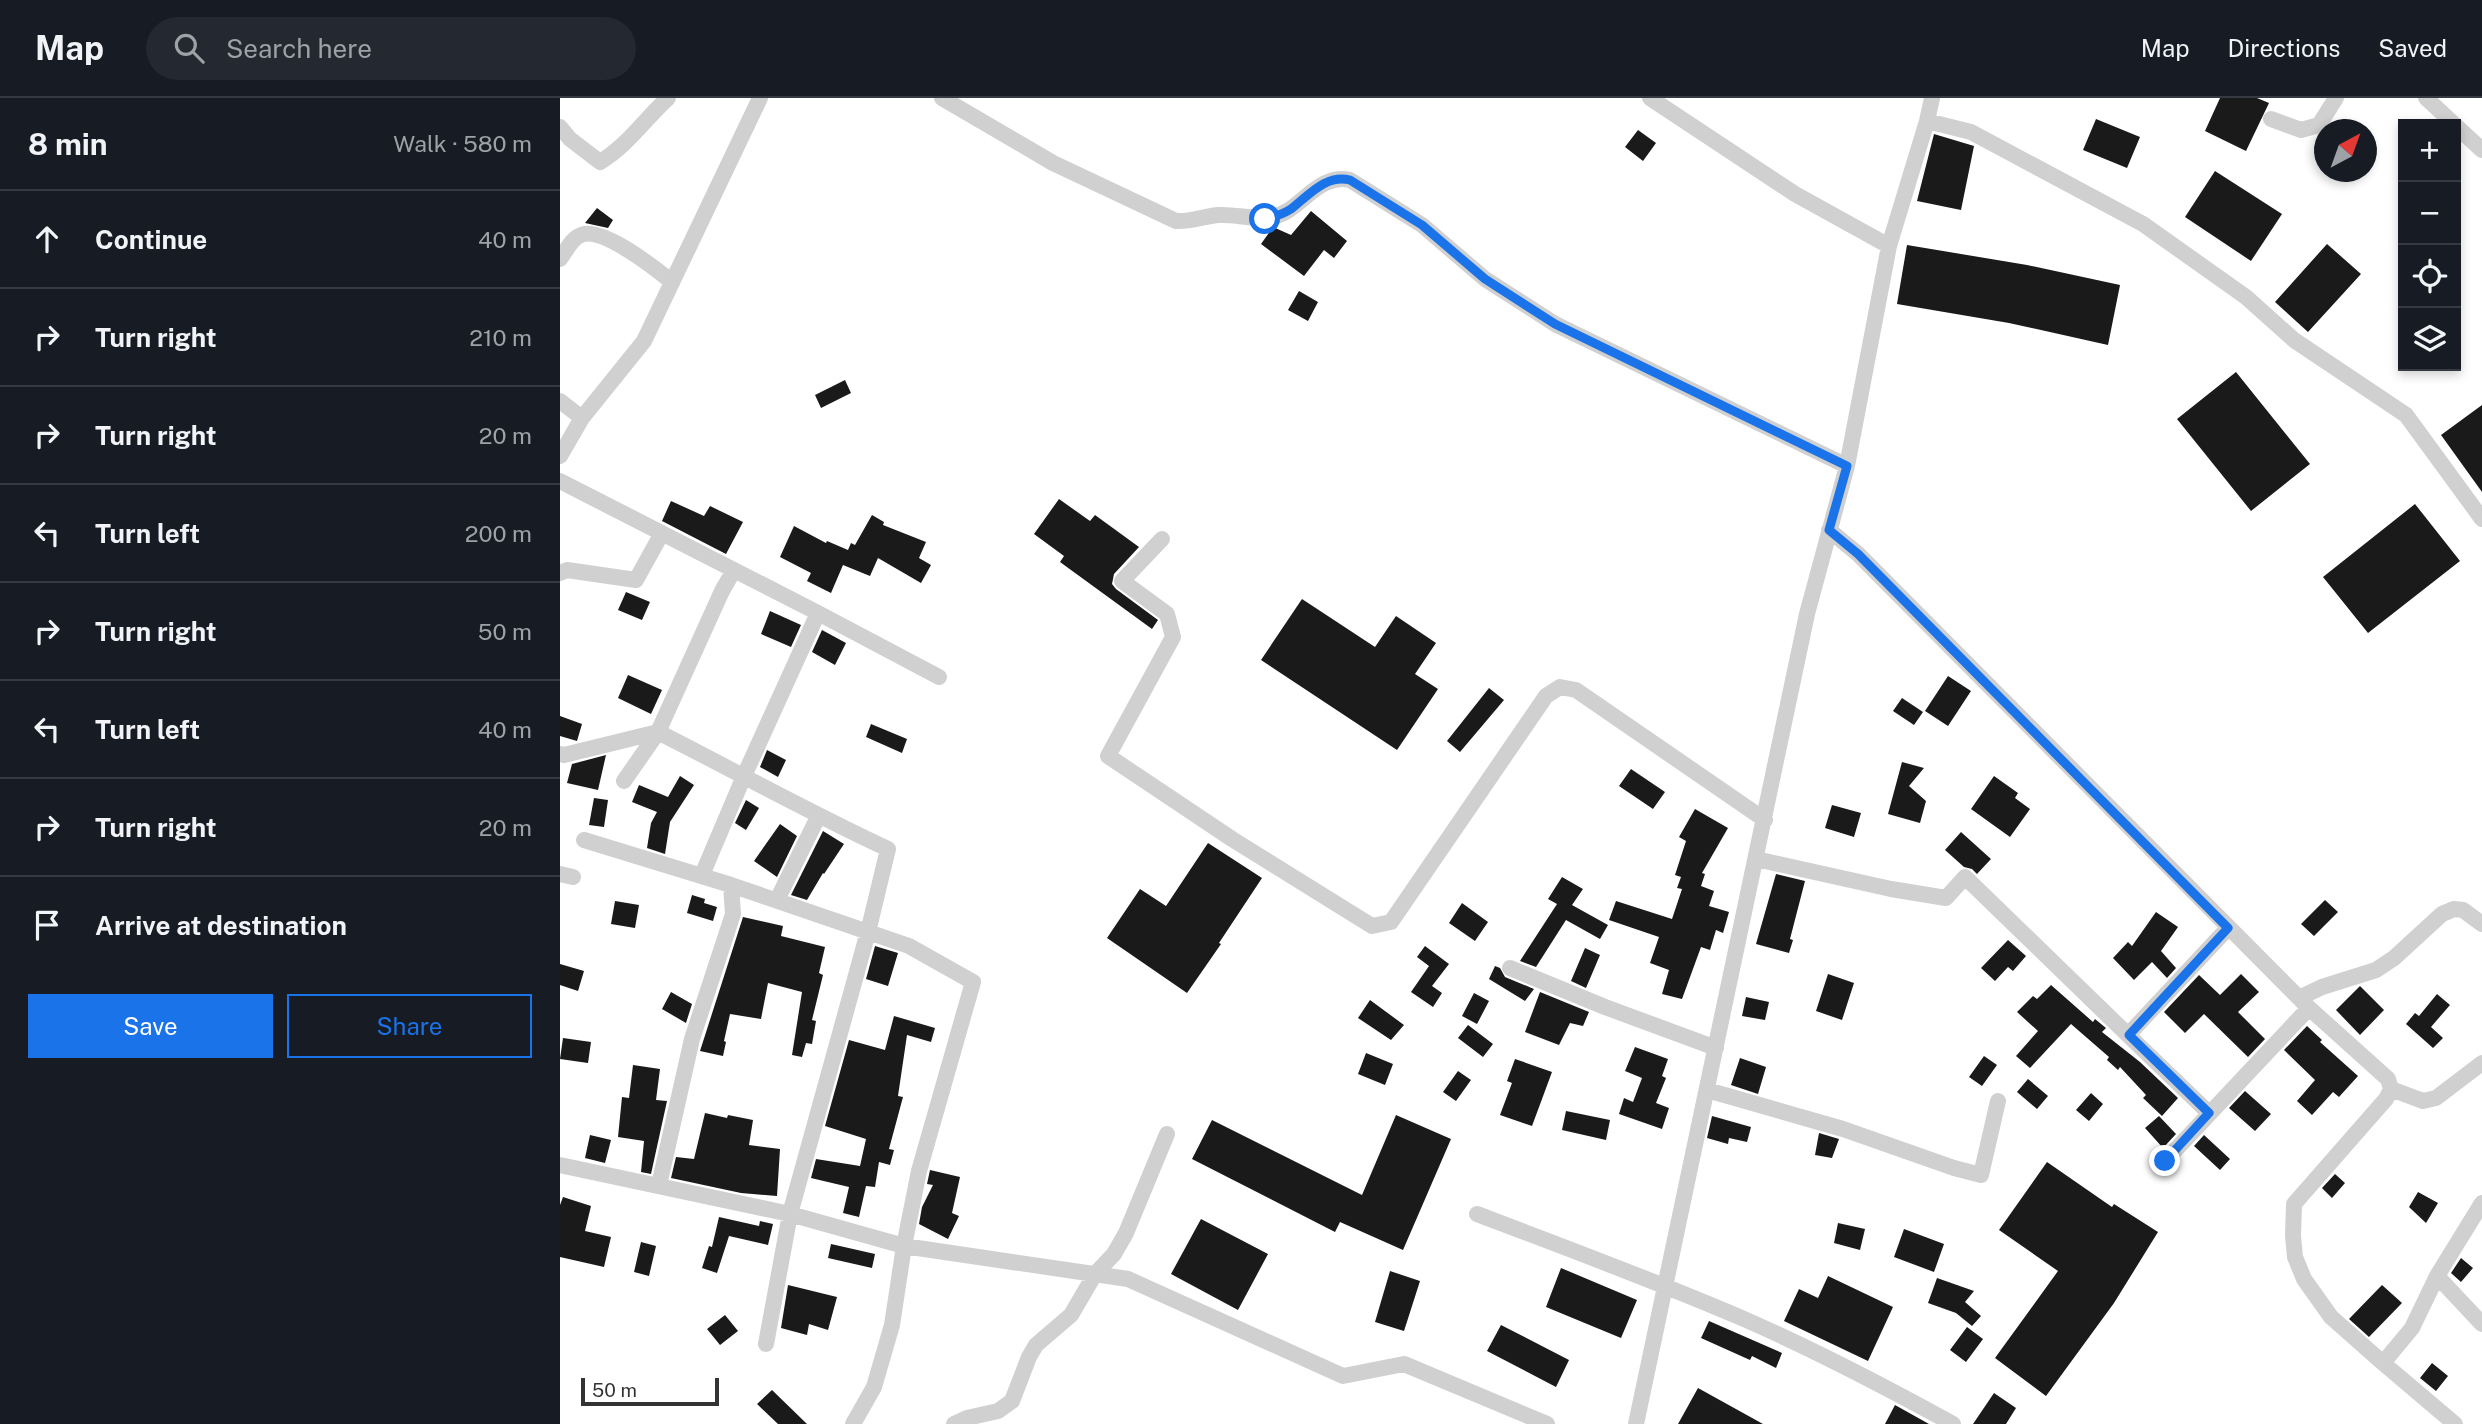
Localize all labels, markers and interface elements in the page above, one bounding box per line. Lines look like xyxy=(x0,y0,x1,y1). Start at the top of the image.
search box xyxy=(146,17,636,80)
text: Map xyxy=(35,29,104,67)
icon: search xyxy=(170,29,208,67)
text: Search here xyxy=(226,33,372,64)
text: Map xyxy=(2141,34,2190,62)
text: Directions xyxy=(2228,34,2340,62)
text: Saved xyxy=(2378,34,2447,62)
north arrow xyxy=(2314,119,2377,182)
map controls xyxy=(2398,119,2461,371)
button: + xyxy=(2398,119,2461,182)
text: 8 min xyxy=(28,126,108,162)
text: Walk · 580 m xyxy=(393,130,532,157)
button: − xyxy=(2398,182,2461,245)
route start xyxy=(1249,203,1280,234)
icon: ahead xyxy=(28,220,66,258)
text: Continue xyxy=(95,224,207,255)
text: 40 m xyxy=(478,226,532,253)
button: locate xyxy=(2398,245,2461,308)
button: layers xyxy=(2398,308,2461,371)
icon: right xyxy=(28,318,66,356)
text: Turn right xyxy=(95,322,217,353)
text: 210 m xyxy=(469,324,532,351)
icon: right xyxy=(28,416,66,454)
text: Turn right xyxy=(95,420,217,451)
text: 20 m xyxy=(479,422,532,449)
icon: left xyxy=(28,514,66,552)
text: Turn left xyxy=(95,518,200,549)
text: 200 m xyxy=(465,520,532,547)
icon: right xyxy=(28,612,66,650)
text: Turn right xyxy=(95,616,217,647)
text: 50 m xyxy=(478,618,532,645)
icon: left xyxy=(28,710,66,748)
text: Turn left xyxy=(95,714,200,745)
text: 40 m xyxy=(478,716,532,743)
icon: right xyxy=(28,808,66,846)
text: Turn right xyxy=(95,812,217,843)
text: 20 m xyxy=(479,814,532,841)
icon: arrive xyxy=(28,906,66,944)
text: Arrive at destination xyxy=(95,910,347,941)
button: Save xyxy=(28,994,273,1058)
button: Share xyxy=(287,994,532,1058)
route end xyxy=(2149,1145,2180,1176)
scale bar xyxy=(581,1375,719,1407)
text: 50 m xyxy=(592,1379,637,1401)

